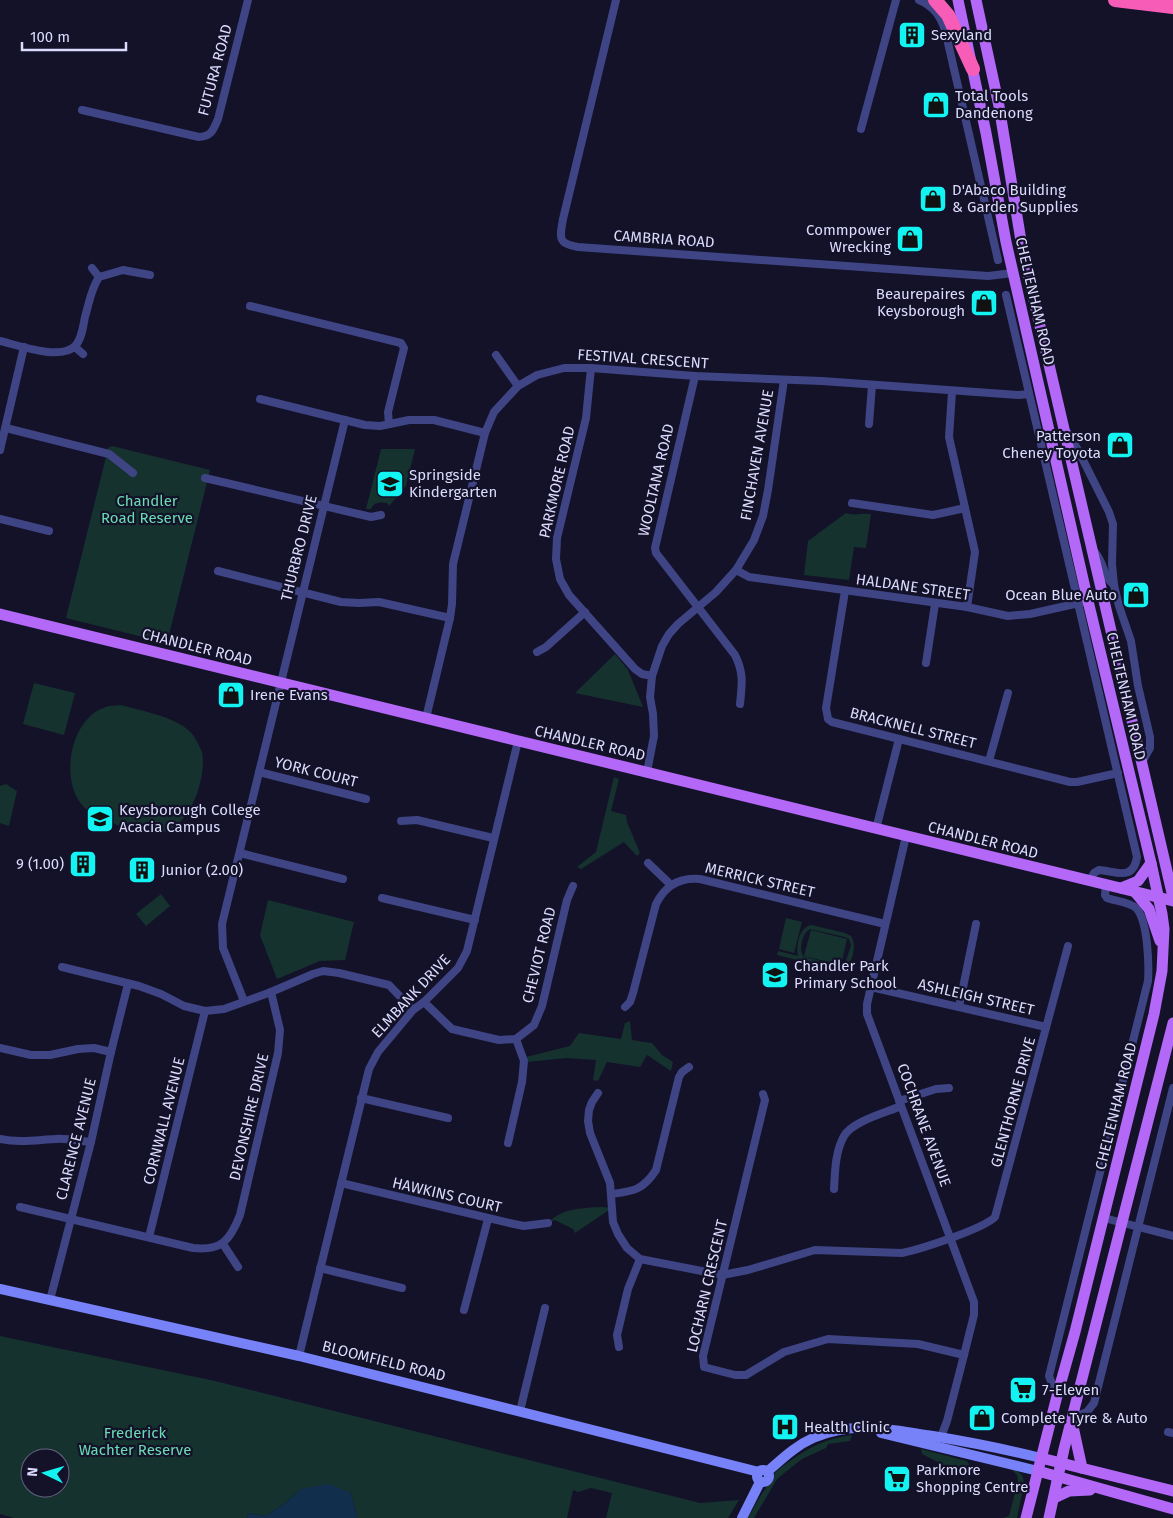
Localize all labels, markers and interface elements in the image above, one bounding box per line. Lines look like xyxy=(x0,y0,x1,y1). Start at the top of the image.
scale bar xyxy=(22,20,126,52)
building icon: Sexyland xyxy=(897,20,927,50)
street label: FUTURA ROAD xyxy=(194,22,236,118)
place label: Sexyland xyxy=(931,26,992,44)
text: 100 m xyxy=(30,28,70,46)
place label: Total Tools Dandenong xyxy=(955,87,1033,122)
shop icon: Total Tools Dandenong xyxy=(921,90,951,120)
place label: D'Abaco Building & Garden Supplies xyxy=(952,181,1078,216)
shop icon: D'Abaco Building & Garden Supplies xyxy=(918,184,948,214)
place label: Commpower Wrecking xyxy=(806,221,891,256)
shop icon: Commpower Wrecking xyxy=(895,224,925,254)
street label: CAMBRIA ROAD xyxy=(613,226,715,252)
street label: CHELTENHAM ROAD xyxy=(1012,235,1058,367)
place label: Beaurepaires Keysborough xyxy=(876,285,965,320)
shop icon: Beaurepaires Keysborough xyxy=(969,288,999,318)
street label: FESTIVAL CRESCENT xyxy=(577,345,709,373)
street label: FINCHAVEN AVENUE xyxy=(737,388,777,522)
street label: WOOLTANA ROAD xyxy=(634,422,678,538)
street label: PARKMORE ROAD xyxy=(535,424,579,540)
place label: Patterson Cheney Toyota xyxy=(1002,427,1101,462)
shop icon: Patterson Cheney Toyota xyxy=(1105,430,1135,460)
place label: Springside Kindergarten xyxy=(409,466,497,501)
school or university icon: Springside Kindergarten xyxy=(375,469,405,499)
park label: Chandler Road Reserve xyxy=(101,492,193,527)
street label: THURBRO DRIVE xyxy=(277,493,321,603)
street label: HALDANE STREET xyxy=(855,570,971,604)
shop icon: Ocean Blue Auto xyxy=(1121,580,1151,610)
place label: Ocean Blue Auto xyxy=(1005,586,1117,604)
street label: CHANDLER ROAD xyxy=(140,625,254,669)
street label: CHELTENHAM ROAD xyxy=(1103,630,1149,762)
shop icon: Irene Evans xyxy=(216,680,246,710)
place label: Irene Evans xyxy=(250,686,328,704)
street label: BRACKNELL STREET xyxy=(848,704,978,752)
street label: CHANDLER ROAD xyxy=(533,722,647,764)
street label: YORK COURT xyxy=(273,753,360,791)
place label: Keysborough College Acacia Campus xyxy=(119,801,261,836)
school or university icon: Keysborough College Acacia Campus xyxy=(85,804,115,834)
street label: CHANDLER ROAD xyxy=(926,818,1040,862)
building icon: 9 (1.00) xyxy=(68,849,98,879)
place label: 9 (1.00) xyxy=(16,855,64,873)
building icon: Junior (2.00) xyxy=(127,855,157,885)
street label: MERRICK STREET xyxy=(703,859,817,901)
place label: Junior (2.00) xyxy=(161,861,243,879)
street label: CHEVIOT ROAD xyxy=(518,905,560,1005)
street label: ELMBANK DRIVE xyxy=(368,951,454,1041)
place label: Chandler Park Primary School xyxy=(794,957,897,992)
school or university icon: Chandler Park Primary School xyxy=(760,960,790,990)
street label: ASHLEIGH STREET xyxy=(916,975,1036,1019)
street label: GLENTHORNE DRIVE xyxy=(987,1035,1039,1169)
street label: CHELTENHAM ROAD xyxy=(1091,1040,1141,1172)
street label: DEVONSHIRE DRIVE xyxy=(226,1052,272,1182)
street label: CORNWALL AVENUE xyxy=(139,1055,189,1187)
street label: COCHRANE AVENUE xyxy=(893,1061,955,1189)
street label: CLARENCE AVENUE xyxy=(52,1076,100,1202)
street label: HAWKINS COURT xyxy=(391,1174,504,1216)
street label: LOCHARN CRESCENT xyxy=(683,1218,731,1354)
street label: BLOOMFIELD ROAD xyxy=(320,1337,448,1385)
supermarket icon: 7-Eleven xyxy=(1008,1375,1038,1405)
place label: 7-Eleven xyxy=(1042,1381,1099,1399)
shop icon: Complete Tyre & Auto xyxy=(967,1403,997,1433)
place label: Complete Tyre & Auto xyxy=(1001,1409,1148,1427)
hospital icon: Health Clinic xyxy=(770,1412,800,1442)
place label: Health Clinic xyxy=(804,1418,890,1436)
park label: Frederick Wachter Reserve xyxy=(79,1424,191,1459)
north arrow xyxy=(20,1448,70,1498)
place label: Parkmore Shopping Centre xyxy=(916,1461,1028,1496)
supermarket icon: Parkmore Shopping Centre xyxy=(882,1464,912,1494)
text: N xyxy=(24,1467,41,1477)

